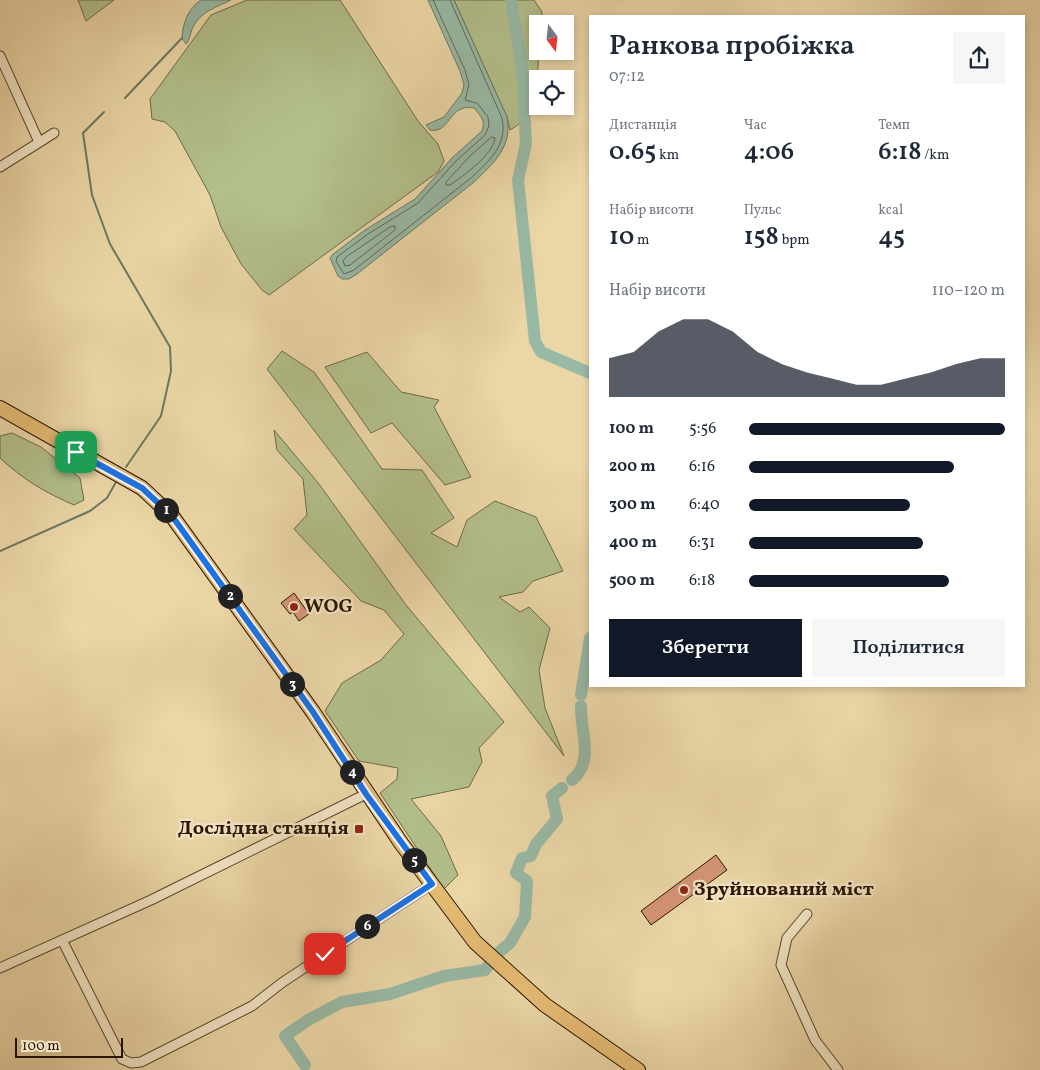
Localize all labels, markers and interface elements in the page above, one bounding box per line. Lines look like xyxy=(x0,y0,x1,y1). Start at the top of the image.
north arrow xyxy=(529,15,574,60)
map controls xyxy=(529,15,574,115)
text: Ранкова пробіжка xyxy=(609,27,855,66)
button: share xyxy=(953,32,1005,84)
text: 07:12 xyxy=(609,66,645,88)
button: locate xyxy=(529,70,574,115)
text: Дистанція xyxy=(609,116,677,135)
text: Час xyxy=(744,116,767,135)
text: Темп xyxy=(878,116,910,135)
text: 0.65 xyxy=(609,135,656,170)
text: 4:06 xyxy=(744,135,794,170)
text: 6:18 xyxy=(878,135,921,170)
text: km xyxy=(656,146,679,165)
text: /km xyxy=(921,146,949,165)
text: Набір висоти xyxy=(609,201,694,220)
text: Пульс xyxy=(744,201,781,220)
text: kcal xyxy=(878,201,903,220)
text: 10 xyxy=(609,220,634,255)
text: 158 xyxy=(744,220,779,255)
text: 45 xyxy=(878,220,905,255)
text: m xyxy=(634,231,649,250)
text: bpm xyxy=(779,231,810,250)
text: Набір висоти xyxy=(609,280,706,302)
text: 110–120 m xyxy=(932,280,1005,302)
text: 100 m xyxy=(609,418,654,440)
text: 5:56 xyxy=(689,418,716,440)
pin xyxy=(55,431,97,473)
icon: arrive xyxy=(62,438,90,466)
text: 200 m xyxy=(609,456,656,478)
text: 6:16 xyxy=(689,456,715,478)
text: 300 m xyxy=(609,494,655,516)
text: 6:40 xyxy=(689,494,720,516)
pin: 1 xyxy=(154,498,178,522)
text: 1 xyxy=(164,501,169,520)
text: 400 m xyxy=(609,532,657,554)
text: 6:31 xyxy=(689,532,715,554)
text: 500 m xyxy=(609,570,655,592)
text: 6:18 xyxy=(689,570,715,592)
pin: 2 xyxy=(218,584,242,608)
text: 2 xyxy=(227,587,234,606)
place label: WOG xyxy=(304,593,353,621)
marker: WOG xyxy=(288,601,300,613)
button: Зберегти xyxy=(609,619,802,677)
button: Поділитися xyxy=(812,619,1005,677)
pin: 3 xyxy=(280,672,304,696)
text: 3 xyxy=(289,675,296,694)
pin: 4 xyxy=(340,760,364,784)
text: 4 xyxy=(348,763,357,782)
place label: Дослідна станція xyxy=(178,815,349,843)
marker: Дослідна станція xyxy=(353,823,365,835)
pin: 5 xyxy=(402,848,426,872)
text: 5 xyxy=(411,851,418,870)
place label: Зруйнований міст xyxy=(694,876,874,904)
marker: Зруйнований міст xyxy=(678,884,690,896)
pin: 6 xyxy=(354,914,380,938)
text: 6 xyxy=(364,917,371,936)
pin xyxy=(304,933,346,975)
icon: check xyxy=(311,940,339,968)
scale bar xyxy=(15,1035,122,1058)
text: 100 m xyxy=(22,1037,60,1056)

